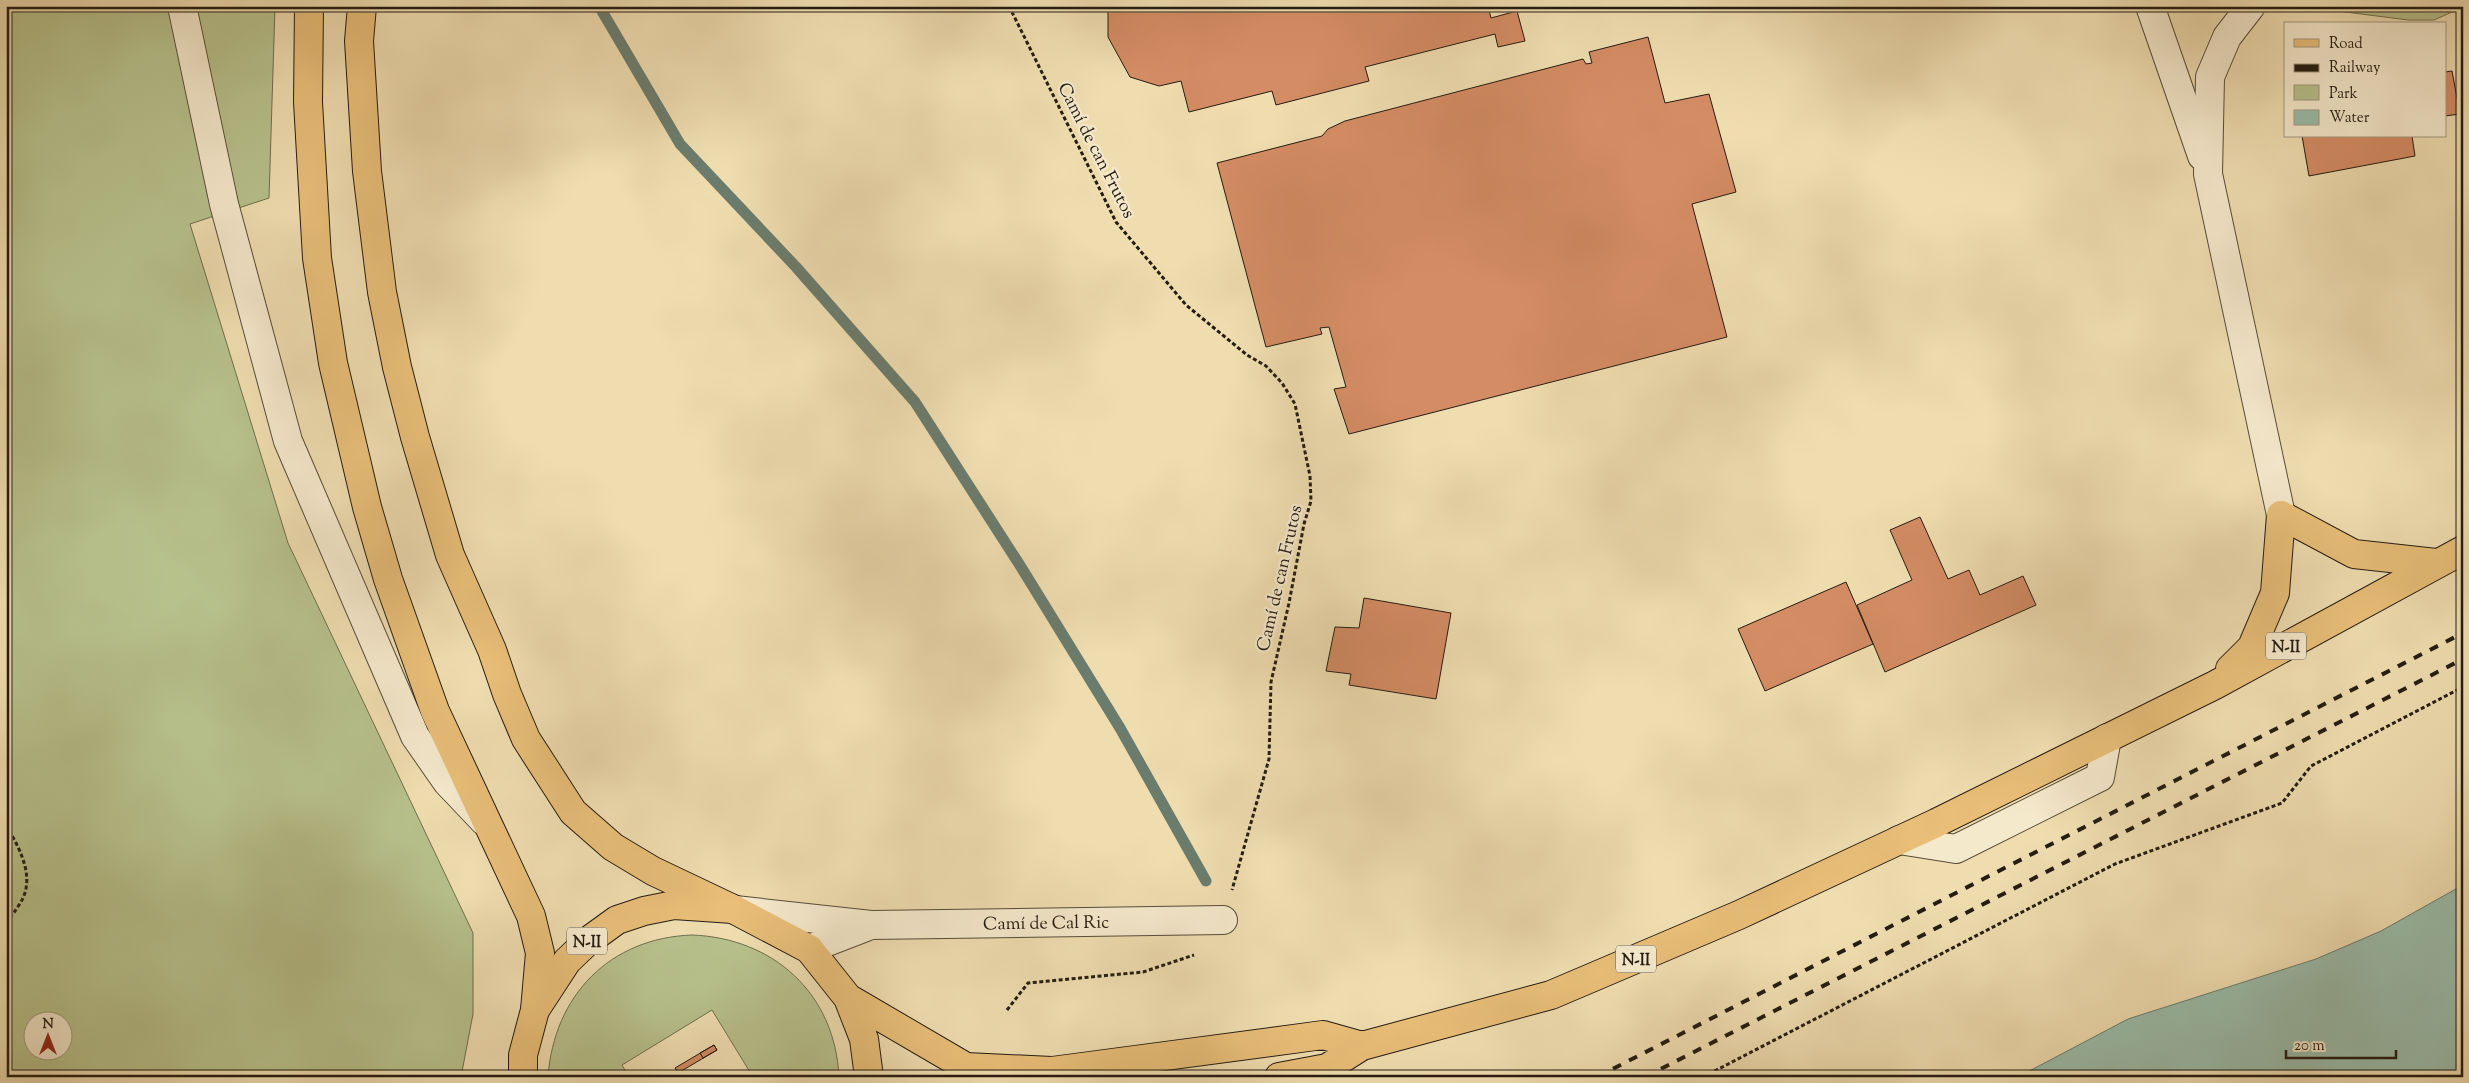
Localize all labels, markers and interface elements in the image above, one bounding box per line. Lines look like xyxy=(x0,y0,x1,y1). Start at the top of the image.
legend xyxy=(2284,22,2446,138)
text: Road xyxy=(2329,34,2363,55)
text: Railway xyxy=(2329,58,2381,79)
street label: Camí de can Frutos xyxy=(1050,78,1141,223)
text: Park xyxy=(2329,84,2358,105)
text: Water xyxy=(2329,108,2370,129)
street label: Camí de can Frutos xyxy=(1251,503,1310,654)
road number: N-II xyxy=(2266,632,2306,659)
street label: Camí de Cal Ric xyxy=(983,911,1109,938)
road number: N-II xyxy=(567,928,607,954)
road number: N-II xyxy=(1616,946,1656,972)
north arrow xyxy=(22,1010,72,1060)
text: N xyxy=(42,1015,54,1035)
scale bar xyxy=(2286,1028,2396,1060)
text: 20 m xyxy=(2294,1036,2325,1057)

